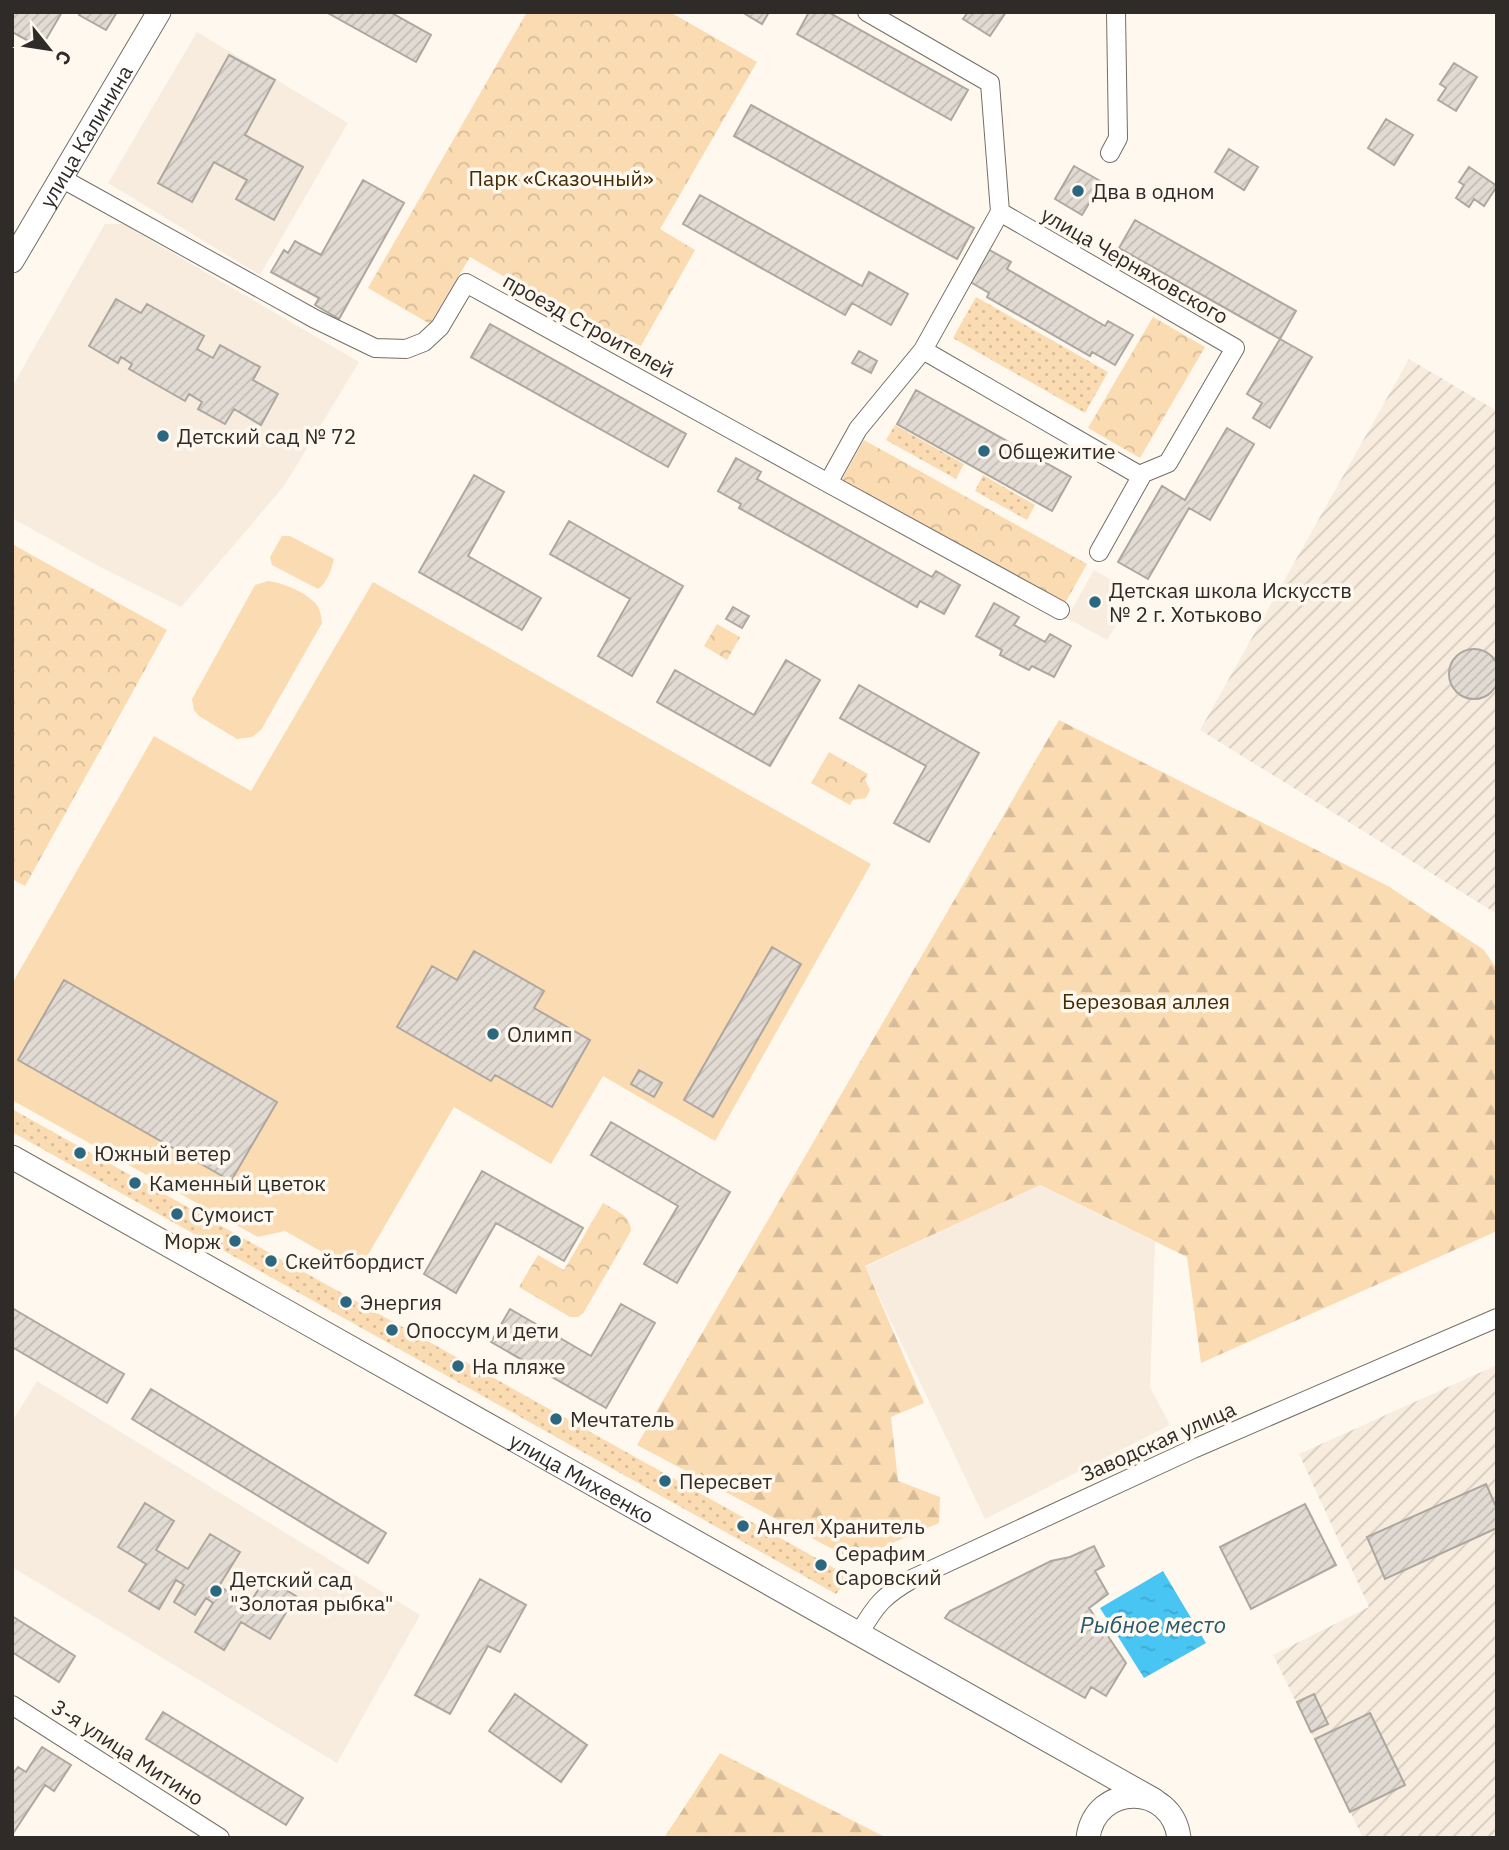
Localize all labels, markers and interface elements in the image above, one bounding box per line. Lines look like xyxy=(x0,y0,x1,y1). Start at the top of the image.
north arrow xyxy=(14,14,84,84)
text: С xyxy=(50,46,77,69)
street label: улица Калинина xyxy=(33,60,139,213)
park label: Парк «Сказочный» xyxy=(468,164,654,192)
place label: Два в одном xyxy=(1092,177,1215,205)
marker: Два в одном xyxy=(1070,183,1086,199)
street label: улица Черняховского xyxy=(1036,200,1234,330)
street label: проезд Строителей xyxy=(498,266,680,384)
place label: Детский сад № 72 xyxy=(177,422,356,450)
marker: Детский сад № 72 xyxy=(155,428,171,444)
place label: Общежитие xyxy=(998,437,1116,465)
marker: Общежитие xyxy=(976,443,992,459)
place label: Детская школа Искусств № 2 г. Хотьково xyxy=(1109,576,1352,628)
marker: Детская школа Искусств № 2 г. Хотьково xyxy=(1087,594,1103,610)
park label: Березовая аллея xyxy=(1062,987,1230,1015)
place label: Олимп xyxy=(507,1020,573,1048)
marker: Олимп xyxy=(485,1026,501,1042)
place label: Южный ветер xyxy=(94,1139,231,1167)
marker: Южный ветер xyxy=(72,1145,88,1161)
place label: Каменный цветок xyxy=(149,1169,326,1197)
marker: Каменный цветок xyxy=(127,1175,143,1191)
place label: Сумоист xyxy=(191,1200,274,1228)
marker: Сумоист xyxy=(169,1206,185,1222)
place label: Морж xyxy=(164,1227,221,1255)
marker: Морж xyxy=(227,1233,243,1249)
place label: Скейтбордист xyxy=(285,1247,425,1275)
marker: Скейтбордист xyxy=(263,1253,279,1269)
place label: Энергия xyxy=(360,1288,442,1316)
marker: Энергия xyxy=(338,1294,354,1310)
place label: Опоссум и дети xyxy=(406,1316,559,1344)
marker: Опоссум и дети xyxy=(384,1322,400,1338)
place label: На пляже xyxy=(472,1352,566,1380)
marker: На пляже xyxy=(450,1358,466,1374)
street label: Заводская улица xyxy=(1076,1394,1240,1488)
place label: Мечтатель xyxy=(570,1405,674,1433)
marker: Мечтатель xyxy=(548,1411,564,1427)
street label: улица Михеенко xyxy=(505,1426,659,1530)
place label: Пересвет xyxy=(679,1467,772,1495)
marker: Пересвет xyxy=(657,1473,673,1489)
place label: Ангел Хранитель xyxy=(757,1512,925,1540)
marker: Ангел Хранитель xyxy=(735,1518,751,1534)
place label: Серафим Саровский xyxy=(835,1539,942,1591)
marker: Серафим Саровский xyxy=(813,1557,829,1573)
place label: Детский сад "Золотая рыбка" xyxy=(230,1565,394,1617)
marker: Детский сад "Золотая рыбка" xyxy=(208,1583,224,1599)
water label: Рыбное место xyxy=(1080,1609,1226,1639)
street label: 3-я улица Митино xyxy=(47,1692,209,1812)

